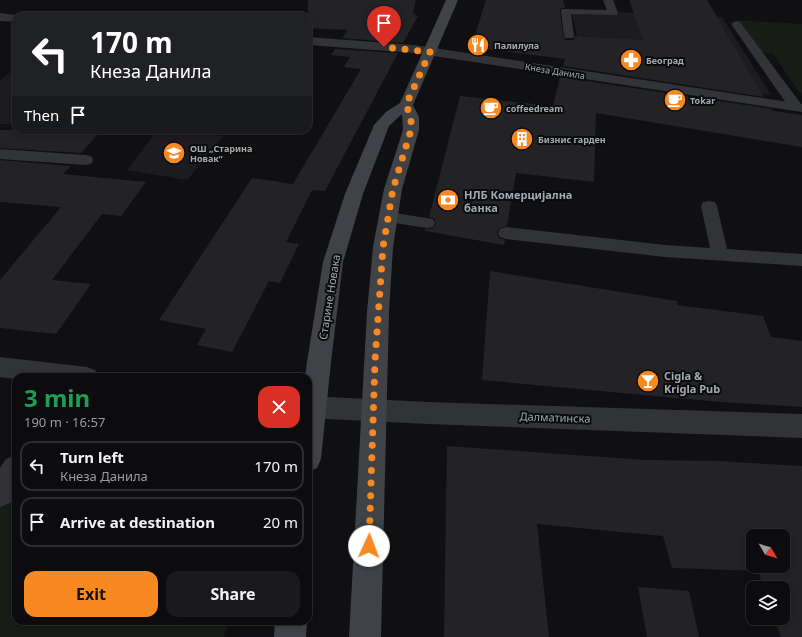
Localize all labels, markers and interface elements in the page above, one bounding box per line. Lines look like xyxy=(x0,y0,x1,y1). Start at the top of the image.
pin xyxy=(367,6,401,47)
icon: arrive xyxy=(373,12,395,34)
text: 170 m xyxy=(90,23,173,61)
icon: left xyxy=(24,28,76,80)
restaurant icon: Палилула xyxy=(465,32,491,58)
place label: Палилула xyxy=(494,39,539,52)
pharmacy icon: Београд xyxy=(618,47,644,73)
place label: Београд xyxy=(646,54,684,67)
text: Кнеза Данила xyxy=(90,59,212,83)
street label: Кнеза Данила xyxy=(524,60,586,82)
cafe icon: Tokar xyxy=(662,87,688,113)
place label: Tokar xyxy=(690,94,715,107)
cafe icon: coffeedream xyxy=(478,95,504,121)
place label: coffeedream xyxy=(506,102,563,115)
icon: arrive xyxy=(67,104,89,126)
text: Then xyxy=(24,105,59,125)
building icon: Бизнис гарден xyxy=(509,126,535,152)
place label: Бизнис гарден xyxy=(538,133,606,146)
school or university icon: ОШ „Старина Новак” xyxy=(161,140,187,166)
place label: ОШ „Старина Новак” xyxy=(190,142,252,165)
bank icon: НЛБ Комерцијална банка xyxy=(435,187,461,213)
place label: НЛБ Комерцијална банка xyxy=(464,187,572,215)
street label: Старине Новака xyxy=(315,253,343,341)
bar icon: Cigla & Krigla Pub xyxy=(635,368,661,394)
place label: Cigla & Krigla Pub xyxy=(664,368,720,396)
text: 3 min xyxy=(24,381,90,414)
button: close xyxy=(258,386,300,428)
street label: Далматинска xyxy=(519,408,591,426)
text: 190 m · 16:57 xyxy=(24,413,105,431)
text: Turn left xyxy=(60,447,124,467)
icon: left xyxy=(26,455,48,477)
text: 170 m xyxy=(254,456,298,476)
text: Кнеза Данила xyxy=(60,467,148,485)
icon: arrive xyxy=(26,511,48,533)
text: Arrive at destination xyxy=(60,512,215,532)
text: 20 m xyxy=(263,512,298,532)
position arrow xyxy=(348,525,390,567)
north arrow xyxy=(746,529,790,573)
map controls xyxy=(746,529,790,625)
button: Exit xyxy=(24,571,158,617)
button: Share xyxy=(166,571,300,617)
button: layers xyxy=(746,581,790,625)

